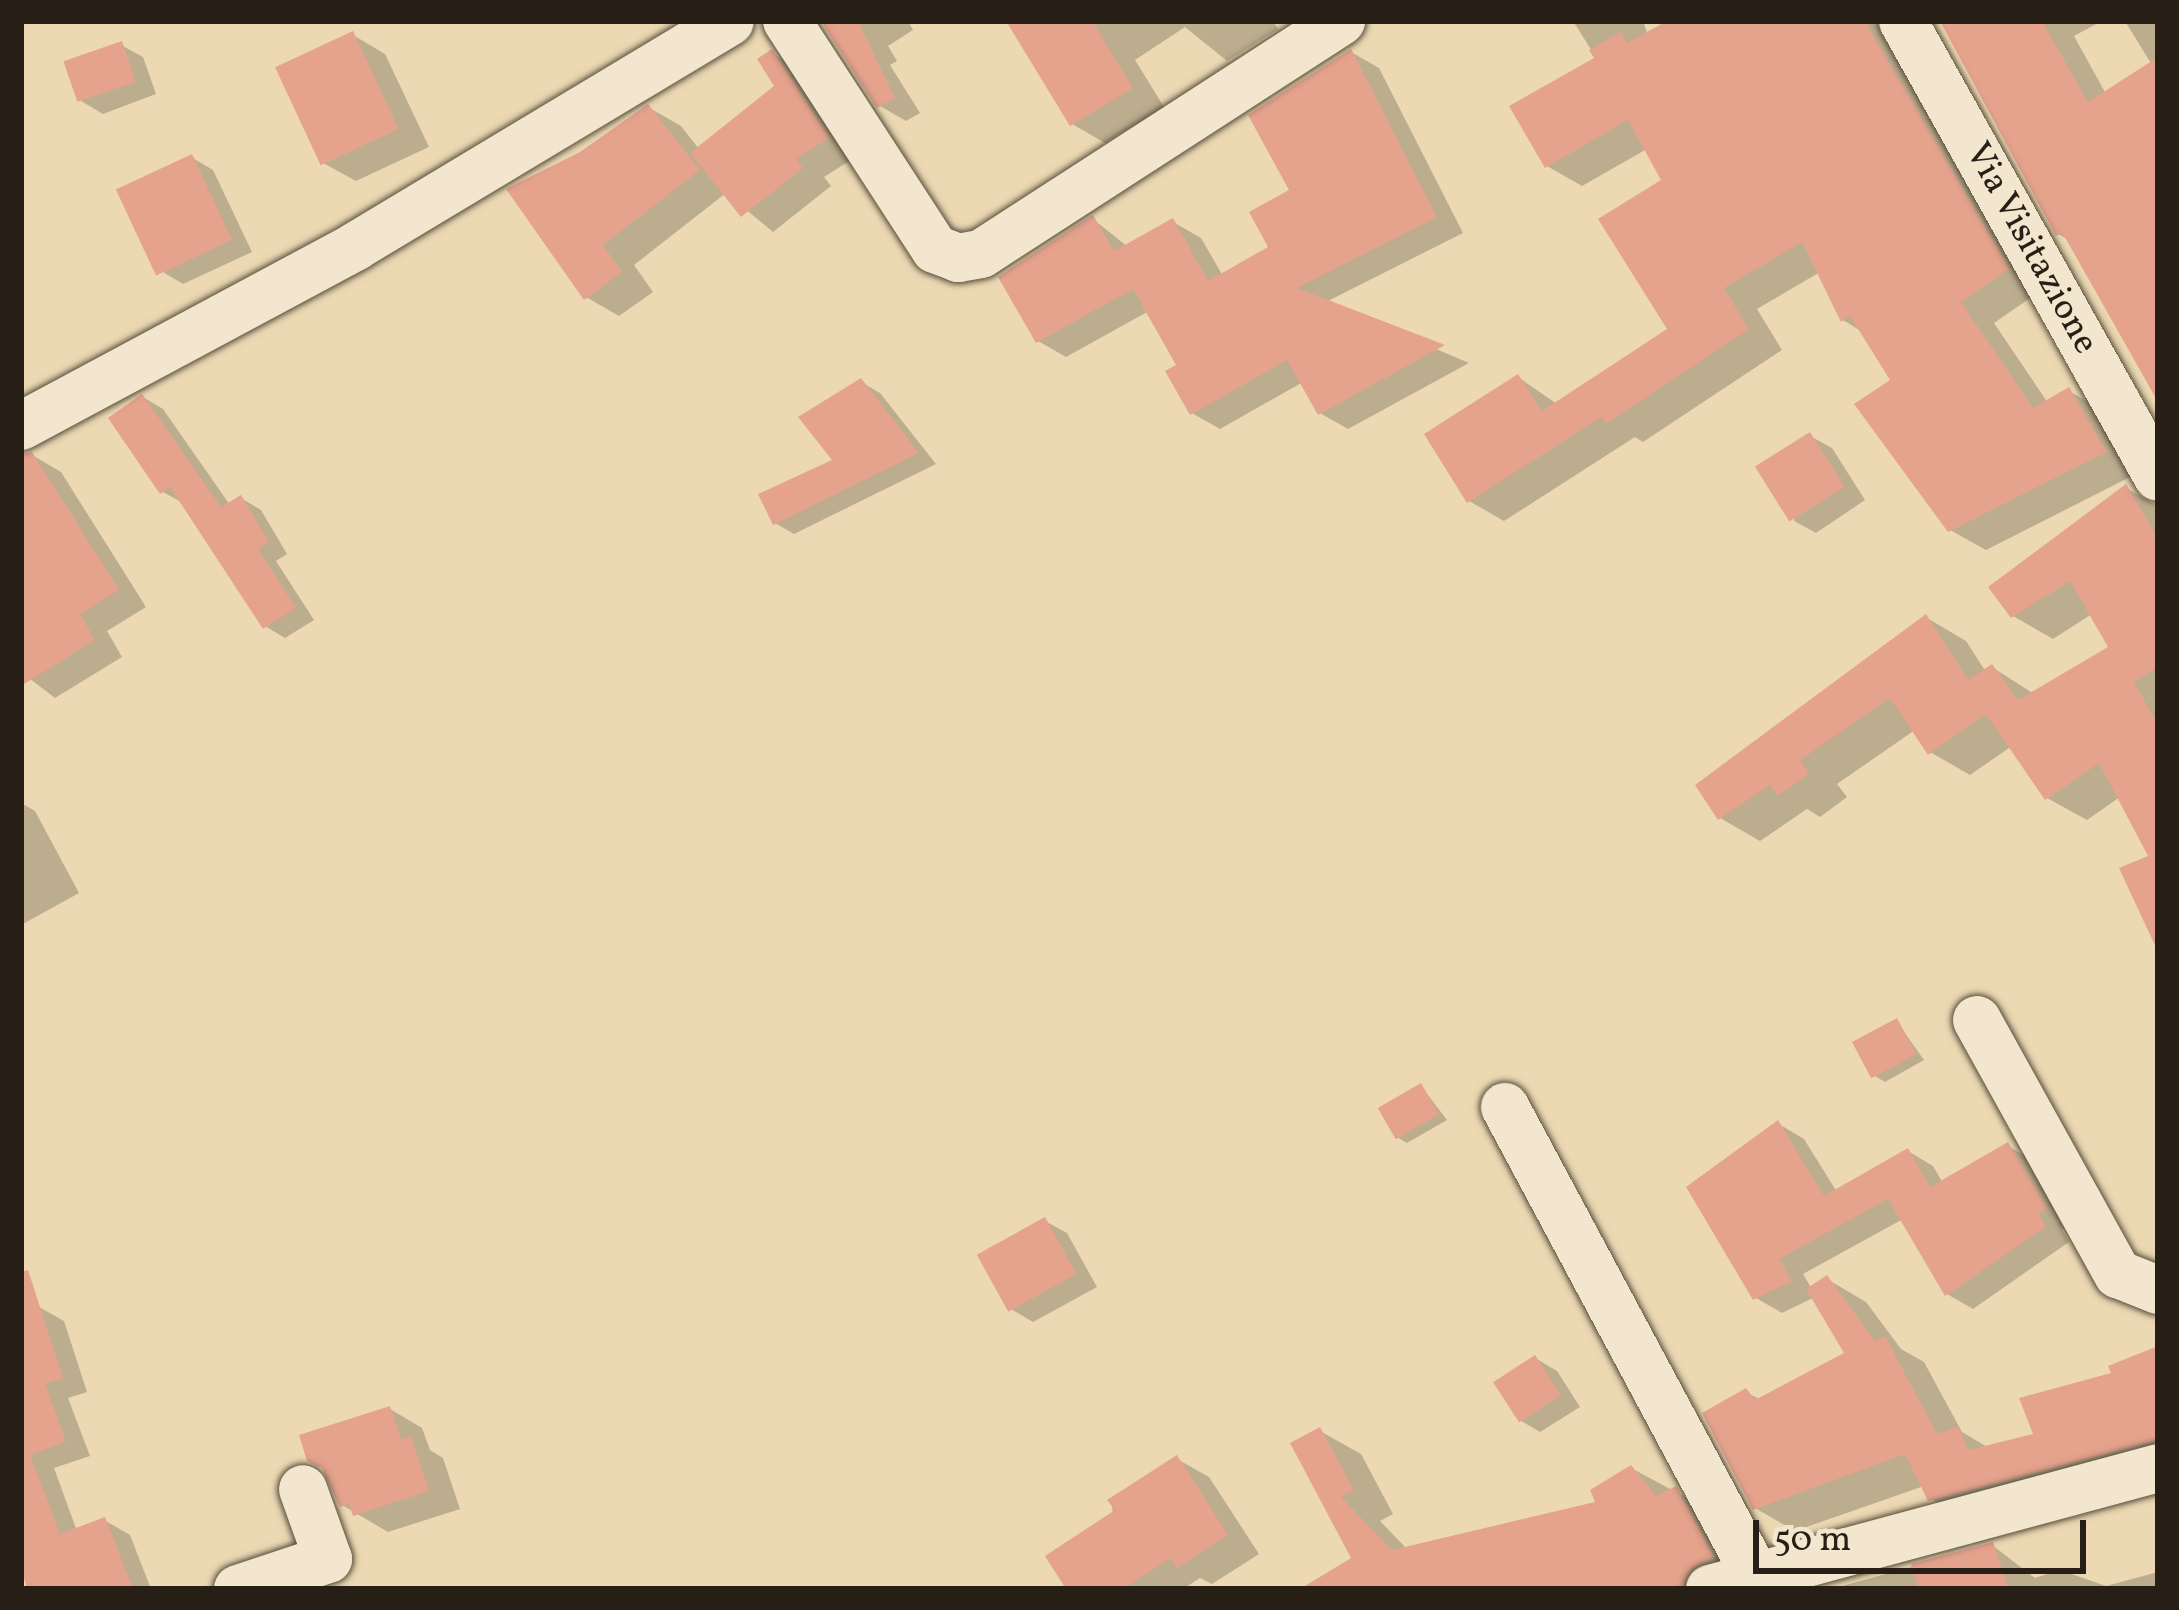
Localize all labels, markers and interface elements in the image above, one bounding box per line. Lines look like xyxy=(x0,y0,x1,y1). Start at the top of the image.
street label: Via Visitazione xyxy=(1954,135,2106,363)
scale bar xyxy=(1759,1496,2092,1570)
text: 50 m xyxy=(1774,1516,1851,1566)

